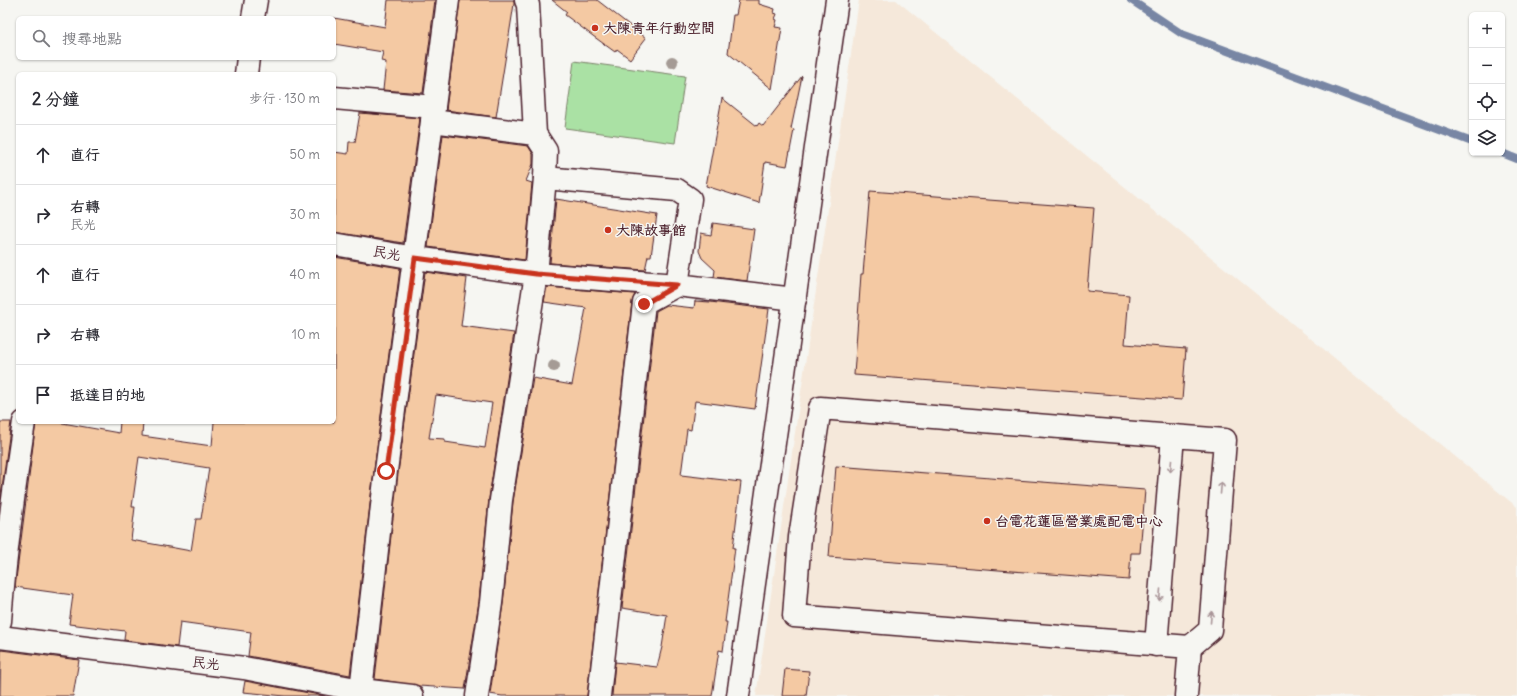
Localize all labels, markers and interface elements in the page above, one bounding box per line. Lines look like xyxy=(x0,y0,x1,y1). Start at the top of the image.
map controls xyxy=(1469,12,1505,156)
button: + xyxy=(1469,12,1505,48)
search box xyxy=(16,16,336,60)
place label: 大陳青年行動空間 xyxy=(603,19,715,37)
marker: 大陳青年行動空間 xyxy=(590,23,600,33)
icon: search xyxy=(30,27,52,49)
text: 搜尋地點 xyxy=(62,29,122,48)
button: − xyxy=(1469,48,1505,84)
button: locate xyxy=(1469,84,1505,120)
text: 2 分鐘 xyxy=(32,88,79,110)
text: 步行 · 130 m xyxy=(249,90,320,107)
button: layers xyxy=(1469,120,1505,156)
icon: ahead xyxy=(32,144,54,166)
text: 直行 xyxy=(70,145,100,164)
text: 50 m xyxy=(289,146,320,163)
text: 右轉 xyxy=(70,197,100,216)
icon: right xyxy=(32,204,54,226)
text: 30 m xyxy=(290,206,320,223)
text: 民光 xyxy=(70,216,96,233)
place label: 大陳故事館 xyxy=(616,221,686,239)
marker: 大陳故事館 xyxy=(603,225,613,235)
street label: 民光 xyxy=(372,242,402,264)
icon: ahead xyxy=(32,264,54,286)
text: 直行 xyxy=(70,265,100,284)
text: 40 m xyxy=(289,266,320,283)
route end xyxy=(635,295,653,313)
icon: right xyxy=(32,324,54,346)
text: 右轉 xyxy=(70,325,100,344)
text: 10 m xyxy=(292,326,320,343)
icon: arrive xyxy=(32,384,54,406)
text: 抵達目的地 xyxy=(70,385,145,404)
one-way arrow xyxy=(1167,459,1174,472)
route start xyxy=(377,462,395,480)
one-way arrow xyxy=(1218,482,1225,495)
place label: 台電花蓮區營業處配電中心 xyxy=(995,512,1163,530)
marker: 台電花蓮區營業處配電中心 xyxy=(982,516,992,526)
one-way arrow xyxy=(1157,588,1164,601)
one-way arrow xyxy=(1207,611,1214,624)
street label: 民光 xyxy=(191,652,221,674)

